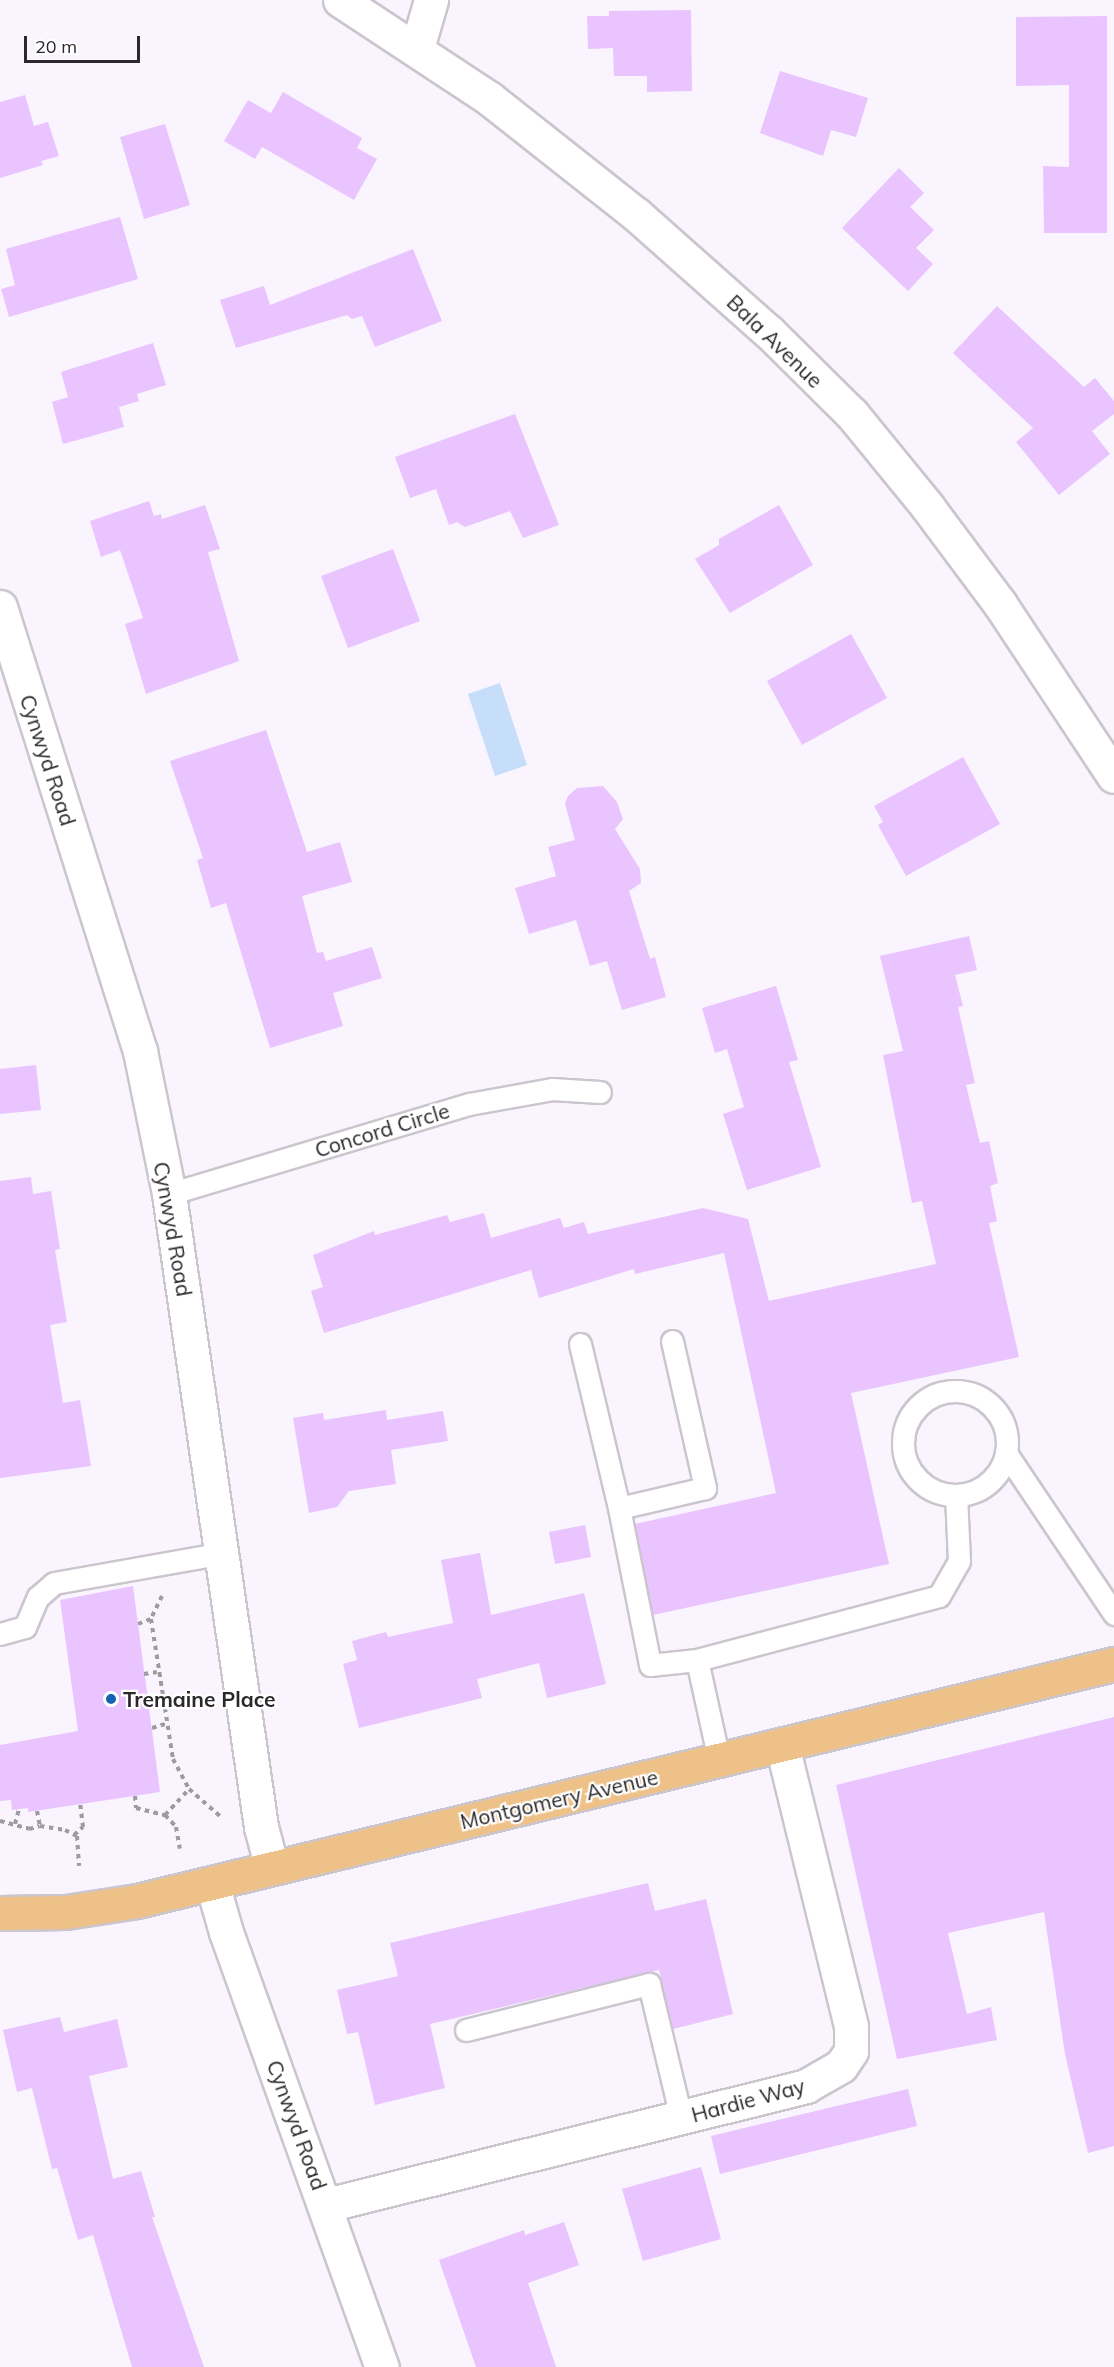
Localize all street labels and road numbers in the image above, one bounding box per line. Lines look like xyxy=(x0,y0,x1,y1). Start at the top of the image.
street label: Bala Avenue xyxy=(722,289,828,393)
street label: Cynwyd Road xyxy=(15,691,81,829)
street label: Concord Circle xyxy=(312,1098,452,1162)
street label: Cynwyd Road xyxy=(149,1160,197,1298)
street label: Montgomery Avenue xyxy=(458,1764,660,1834)
street label: Cynwyd Road xyxy=(262,2057,332,2193)
street label: Hardie Way xyxy=(688,2073,808,2127)

